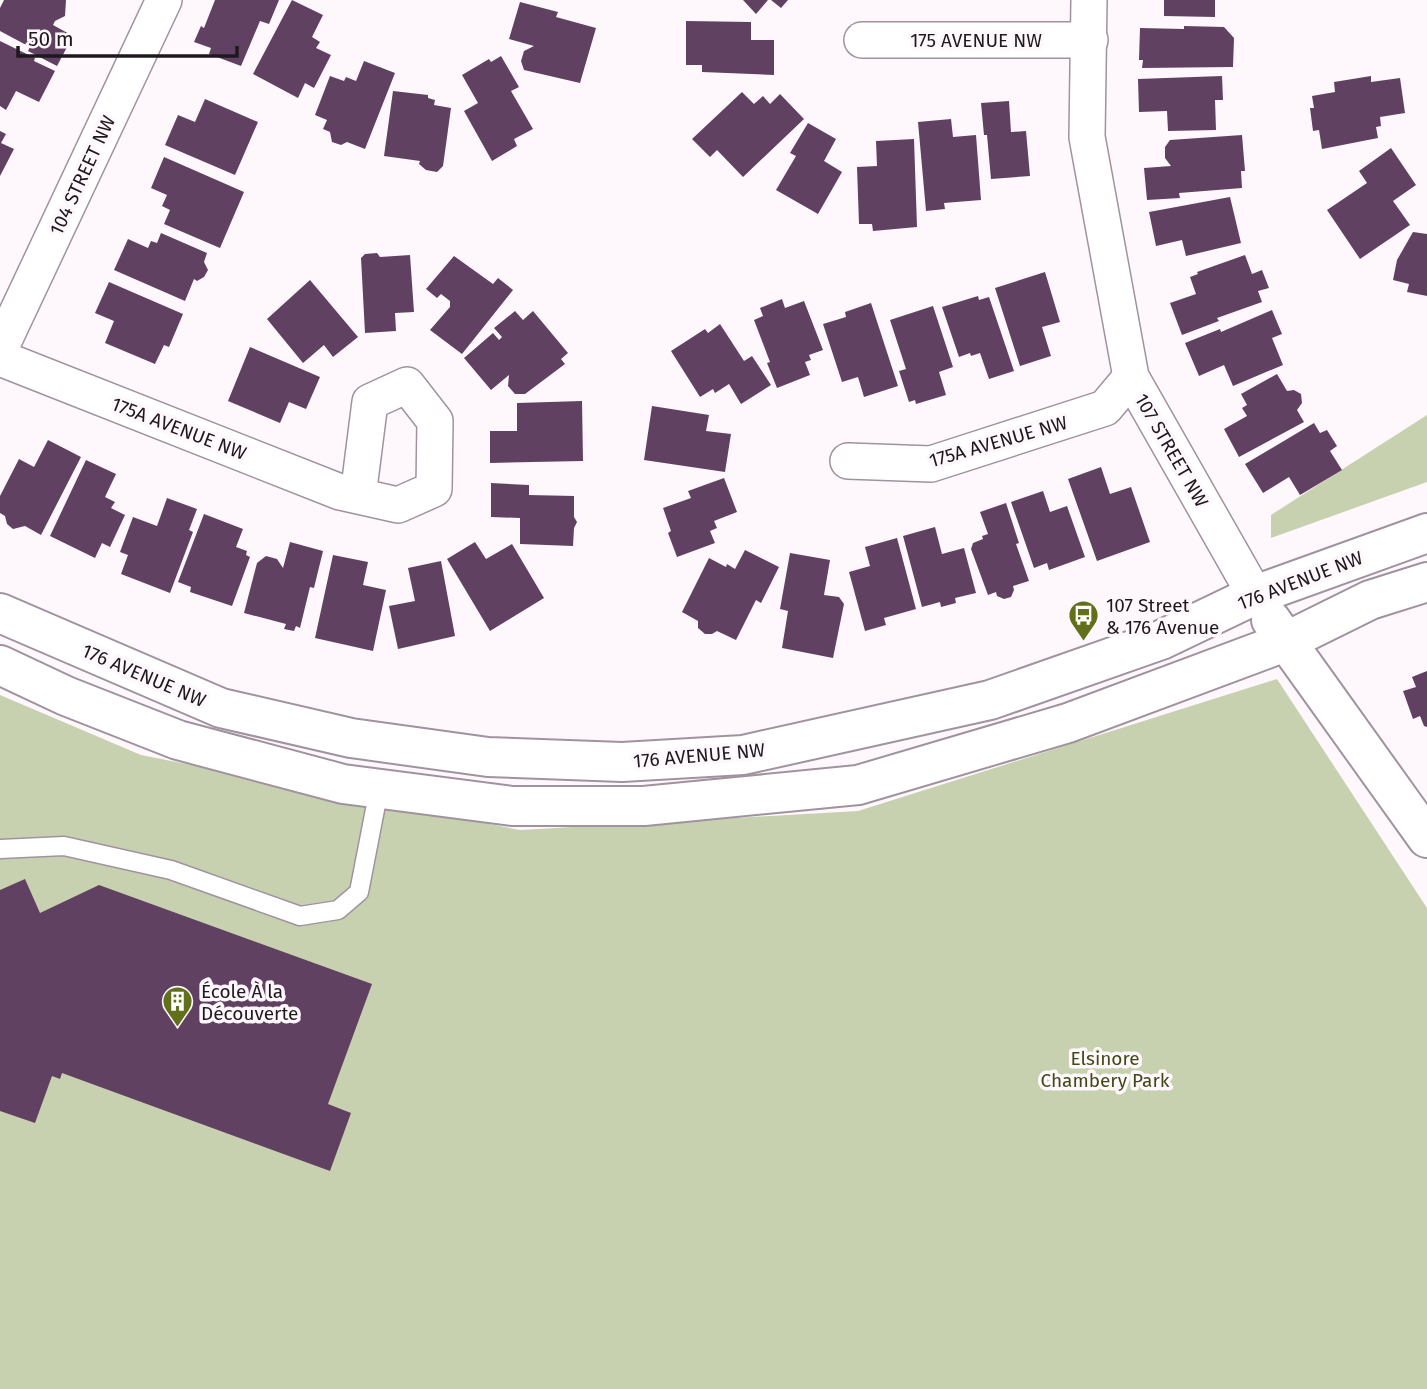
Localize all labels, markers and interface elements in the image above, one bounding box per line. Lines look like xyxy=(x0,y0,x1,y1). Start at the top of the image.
scale bar xyxy=(18,14,236,58)
text: 50 m xyxy=(28,26,74,52)
street label: 175 AVENUE NW xyxy=(910,29,1042,52)
street label: 104 STREET NW xyxy=(45,112,120,239)
street label: 107 STREET NW xyxy=(1130,389,1213,511)
street label: 175A AVENUE NW xyxy=(108,392,250,465)
street label: 175A AVENUE NW xyxy=(926,411,1070,472)
street label: 176 AVENUE NW xyxy=(1234,546,1366,615)
place label: 107 Street & 176 Avenue xyxy=(1106,594,1219,639)
bus stop icon: 107 Street & 176 Avenue xyxy=(1066,599,1100,643)
street label: 176 AVENUE NW xyxy=(78,639,209,712)
street label: 176 AVENUE NW xyxy=(632,738,766,773)
place label: École À la Découverte xyxy=(201,980,298,1025)
building icon: École À la Découverte xyxy=(161,985,195,1029)
park label: Elsinore Chambery Park xyxy=(1041,1047,1170,1092)

